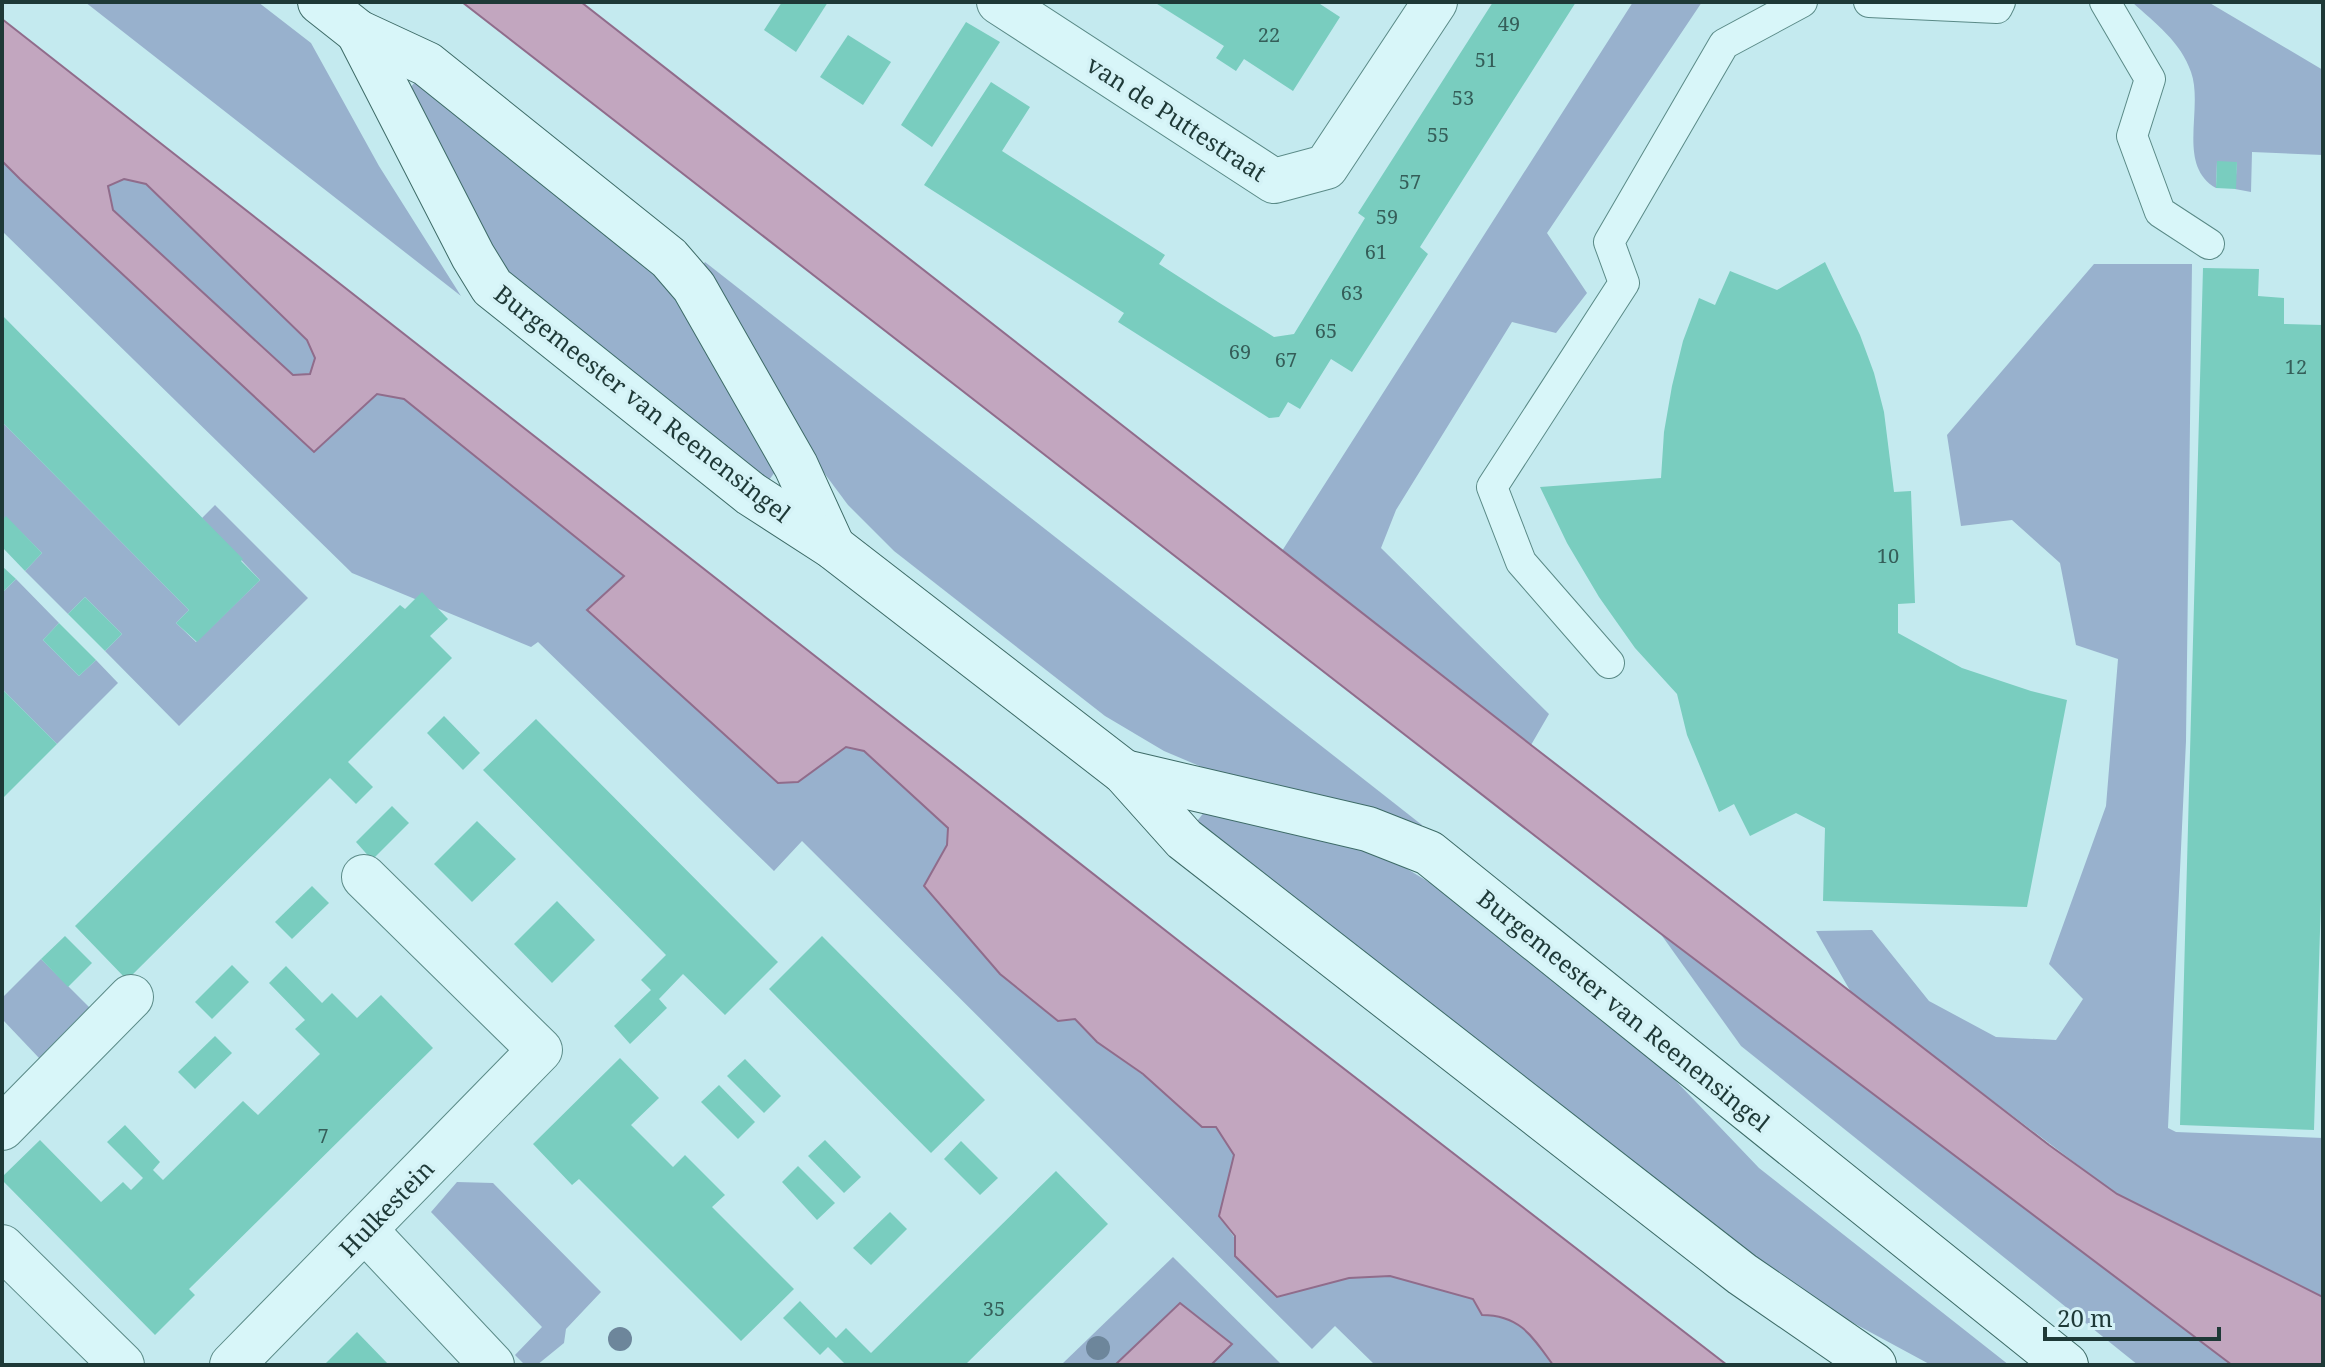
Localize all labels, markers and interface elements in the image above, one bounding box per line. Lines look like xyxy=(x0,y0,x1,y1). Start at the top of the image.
house number: 49 xyxy=(1498,10,1520,37)
house number: 22 xyxy=(1258,21,1280,48)
house number: 51 xyxy=(1475,46,1497,73)
street label: van de Puttestraat xyxy=(1081,48,1273,188)
house number: 53 xyxy=(1452,84,1474,111)
house number: 55 xyxy=(1427,121,1449,148)
house number: 57 xyxy=(1399,168,1421,195)
house number: 59 xyxy=(1376,203,1398,230)
house number: 61 xyxy=(1365,238,1387,265)
street label: Burgemeester van Reenensingel xyxy=(488,277,798,529)
house number: 63 xyxy=(1341,279,1363,306)
house number: 65 xyxy=(1315,317,1337,344)
house number: 69 xyxy=(1229,338,1251,365)
house number: 67 xyxy=(1275,346,1297,373)
house number: 12 xyxy=(2285,353,2307,380)
house number: 10 xyxy=(1877,542,1899,569)
street label: Burgemeester van Reenensingel xyxy=(1471,882,1778,1139)
house number: 7 xyxy=(317,1122,329,1149)
street label: Hulkestein xyxy=(331,1152,441,1264)
scale bar xyxy=(2045,1291,2219,1341)
house number: 35 xyxy=(983,1295,1005,1322)
text: 20 m xyxy=(2057,1301,2113,1334)

